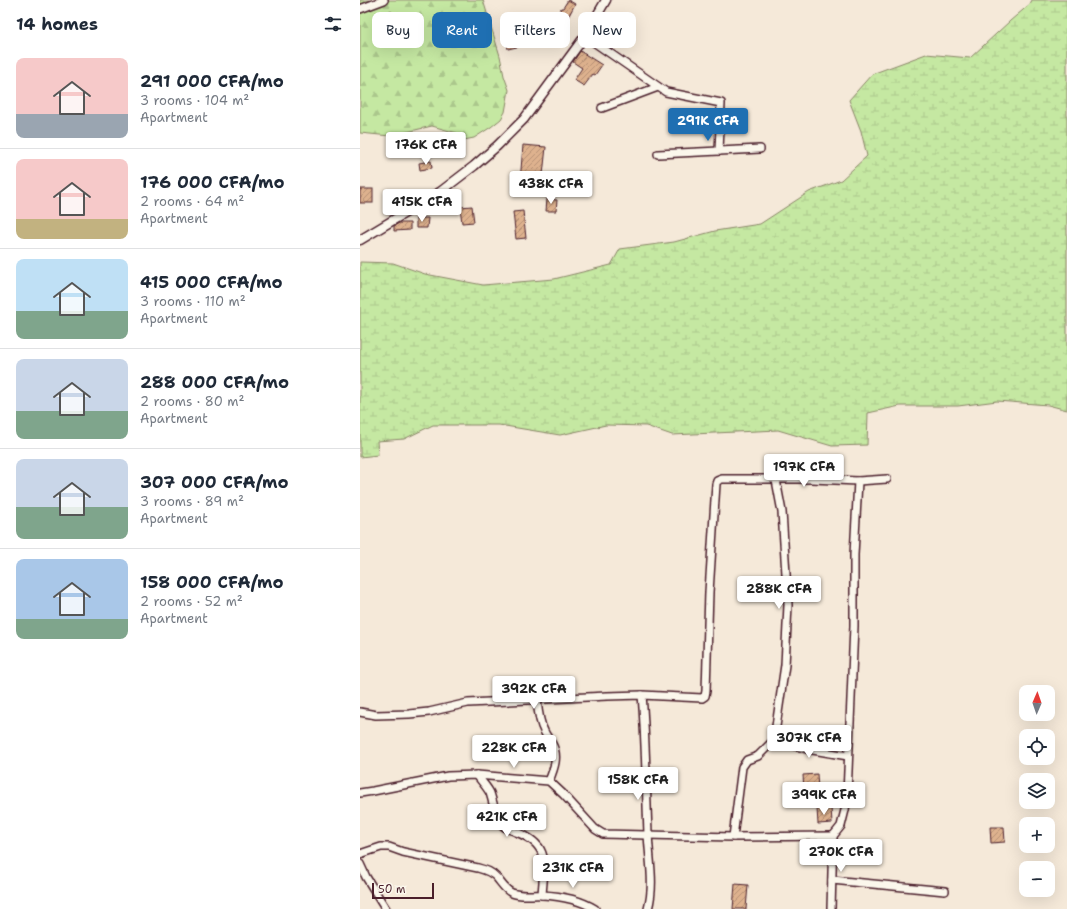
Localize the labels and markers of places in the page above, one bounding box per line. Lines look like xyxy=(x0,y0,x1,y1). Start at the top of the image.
pin: 291K CFA xyxy=(667,108,749,142)
pin: 176K CFA xyxy=(385,132,467,166)
pin: 438K CFA xyxy=(510,171,592,205)
pin: 415K CFA xyxy=(381,189,463,223)
pin: 197K CFA xyxy=(763,454,845,488)
pin: 288K CFA xyxy=(738,576,820,610)
pin: 392K CFA xyxy=(493,676,575,710)
pin: 307K CFA xyxy=(768,725,850,759)
pin: 228K CFA xyxy=(473,735,555,769)
pin: 158K CFA xyxy=(597,767,679,801)
pin: 399K CFA xyxy=(783,782,865,816)
pin: 421K CFA xyxy=(466,804,548,838)
pin: 270K CFA xyxy=(800,839,882,873)
pin: 231K CFA xyxy=(532,855,614,889)

